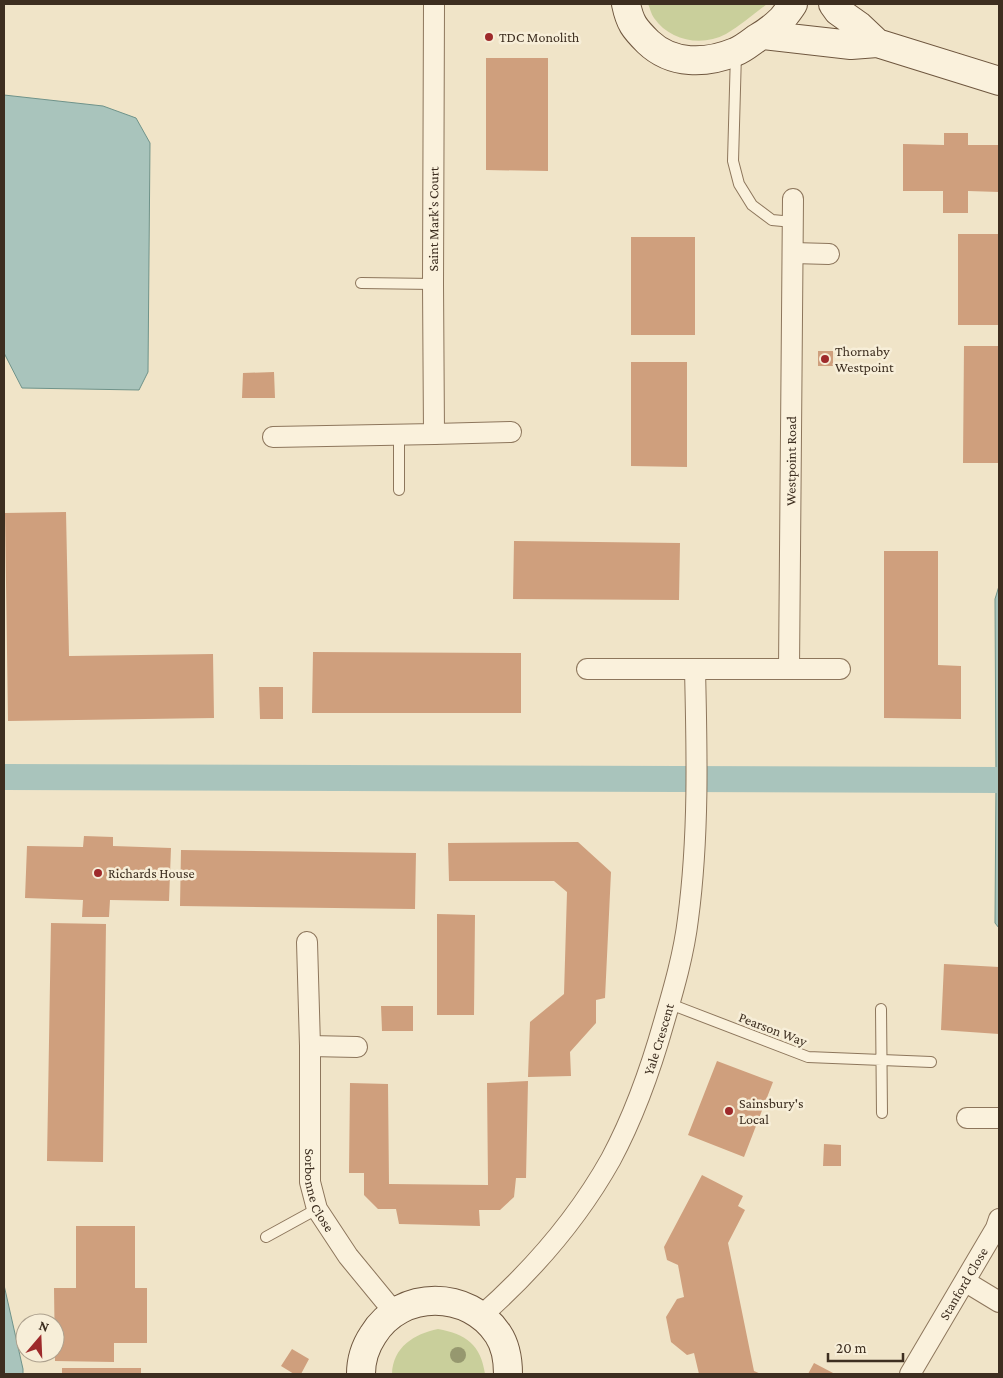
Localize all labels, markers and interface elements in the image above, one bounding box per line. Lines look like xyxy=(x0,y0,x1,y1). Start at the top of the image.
place label: TDC Monolith xyxy=(499,29,580,45)
marker: TDC Monolith xyxy=(483,31,495,43)
street label: Saint Mark's Court xyxy=(425,166,441,271)
place label: Thornaby Westpoint xyxy=(835,343,894,375)
marker: Thornaby Westpoint xyxy=(819,353,831,365)
street label: Westpoint Road xyxy=(782,415,799,506)
place label: Richards House xyxy=(108,865,195,881)
marker: Richards House xyxy=(92,867,104,879)
street label: Yale Crescent xyxy=(640,1001,677,1077)
street label: Pearson Way xyxy=(737,1009,810,1050)
place label: Sainsbury's Local xyxy=(739,1095,803,1127)
marker: Sainsbury's Local xyxy=(723,1105,735,1117)
street label: Sorbonne Close xyxy=(302,1148,338,1235)
street label: Stanford Close xyxy=(936,1244,991,1323)
north arrow xyxy=(15,1313,65,1363)
text: N xyxy=(37,1317,52,1335)
scale bar xyxy=(828,1330,903,1362)
text: 20 m xyxy=(836,1340,867,1356)

